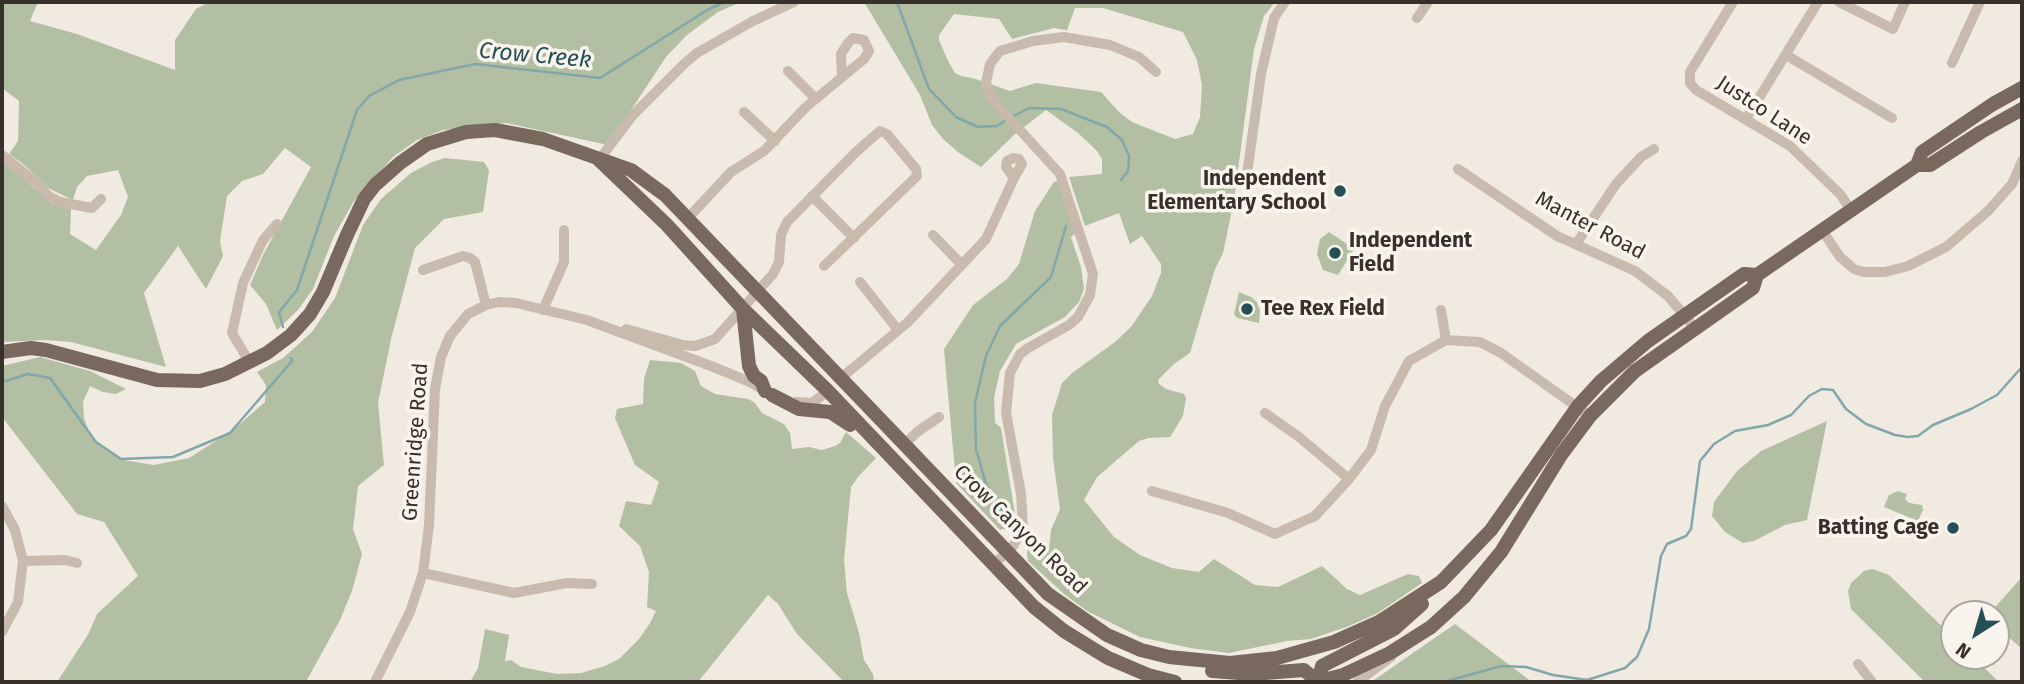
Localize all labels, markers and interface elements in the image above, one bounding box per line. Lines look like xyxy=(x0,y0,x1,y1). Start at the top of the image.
water label: Crow Creek xyxy=(478,37,592,75)
street label: Justco Lane xyxy=(1712,71,1816,151)
place label: Independent Elementary School xyxy=(1147,166,1326,216)
marker: Independent Elementary School xyxy=(1332,183,1348,199)
street label: Manter Road xyxy=(1531,187,1649,265)
place label: Independent Field xyxy=(1349,228,1472,278)
marker: Independent Field xyxy=(1327,245,1343,261)
place label: Tee Rex Field xyxy=(1261,296,1385,322)
marker: Tee Rex Field xyxy=(1239,301,1255,317)
street label: Greenridge Road xyxy=(398,362,434,522)
street label: Crow Canyon Road xyxy=(948,460,1092,600)
place label: Batting Cage xyxy=(1818,515,1939,541)
marker: Batting Cage xyxy=(1945,520,1961,536)
north arrow xyxy=(1940,600,2010,670)
text: N xyxy=(1951,638,1975,664)

